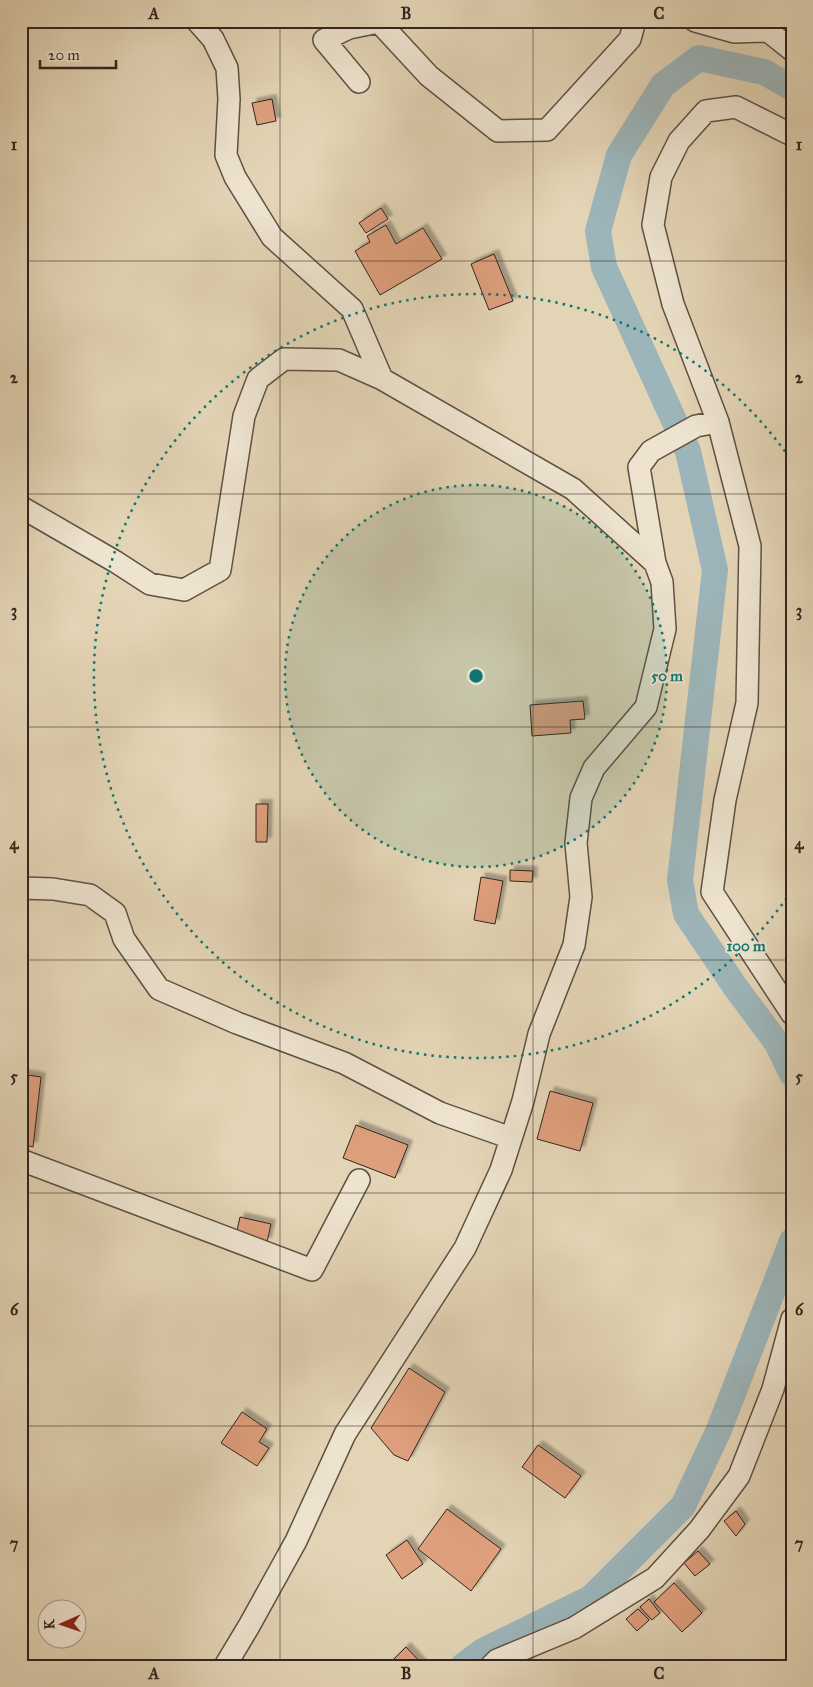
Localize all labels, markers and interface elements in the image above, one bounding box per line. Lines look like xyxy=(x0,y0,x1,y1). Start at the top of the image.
text: A xyxy=(148,4,160,23)
text: B xyxy=(401,4,411,23)
text: C xyxy=(654,4,665,23)
scale bar xyxy=(40,38,116,70)
text: 20 m xyxy=(48,46,80,64)
text: 1 xyxy=(11,135,18,154)
text: 1 xyxy=(796,135,803,154)
text: 2 xyxy=(10,368,19,387)
text: 2 xyxy=(795,368,804,387)
text: 3 xyxy=(11,601,17,621)
text: 3 xyxy=(796,601,802,621)
centre of rings xyxy=(467,667,485,685)
text: 50 m xyxy=(651,667,683,685)
text: 4 xyxy=(10,834,20,854)
text: 4 xyxy=(795,834,805,854)
text: 100 m xyxy=(726,937,766,955)
text: 5 xyxy=(10,1067,18,1086)
text: 5 xyxy=(795,1067,803,1086)
text: 6 xyxy=(10,1300,19,1319)
text: 6 xyxy=(795,1300,804,1319)
text: 7 xyxy=(10,1534,19,1553)
text: 7 xyxy=(795,1534,804,1553)
north arrow xyxy=(38,1600,88,1650)
text: K xyxy=(41,1618,58,1630)
text: A xyxy=(148,1664,160,1683)
text: B xyxy=(401,1664,411,1683)
text: C xyxy=(654,1664,665,1683)

